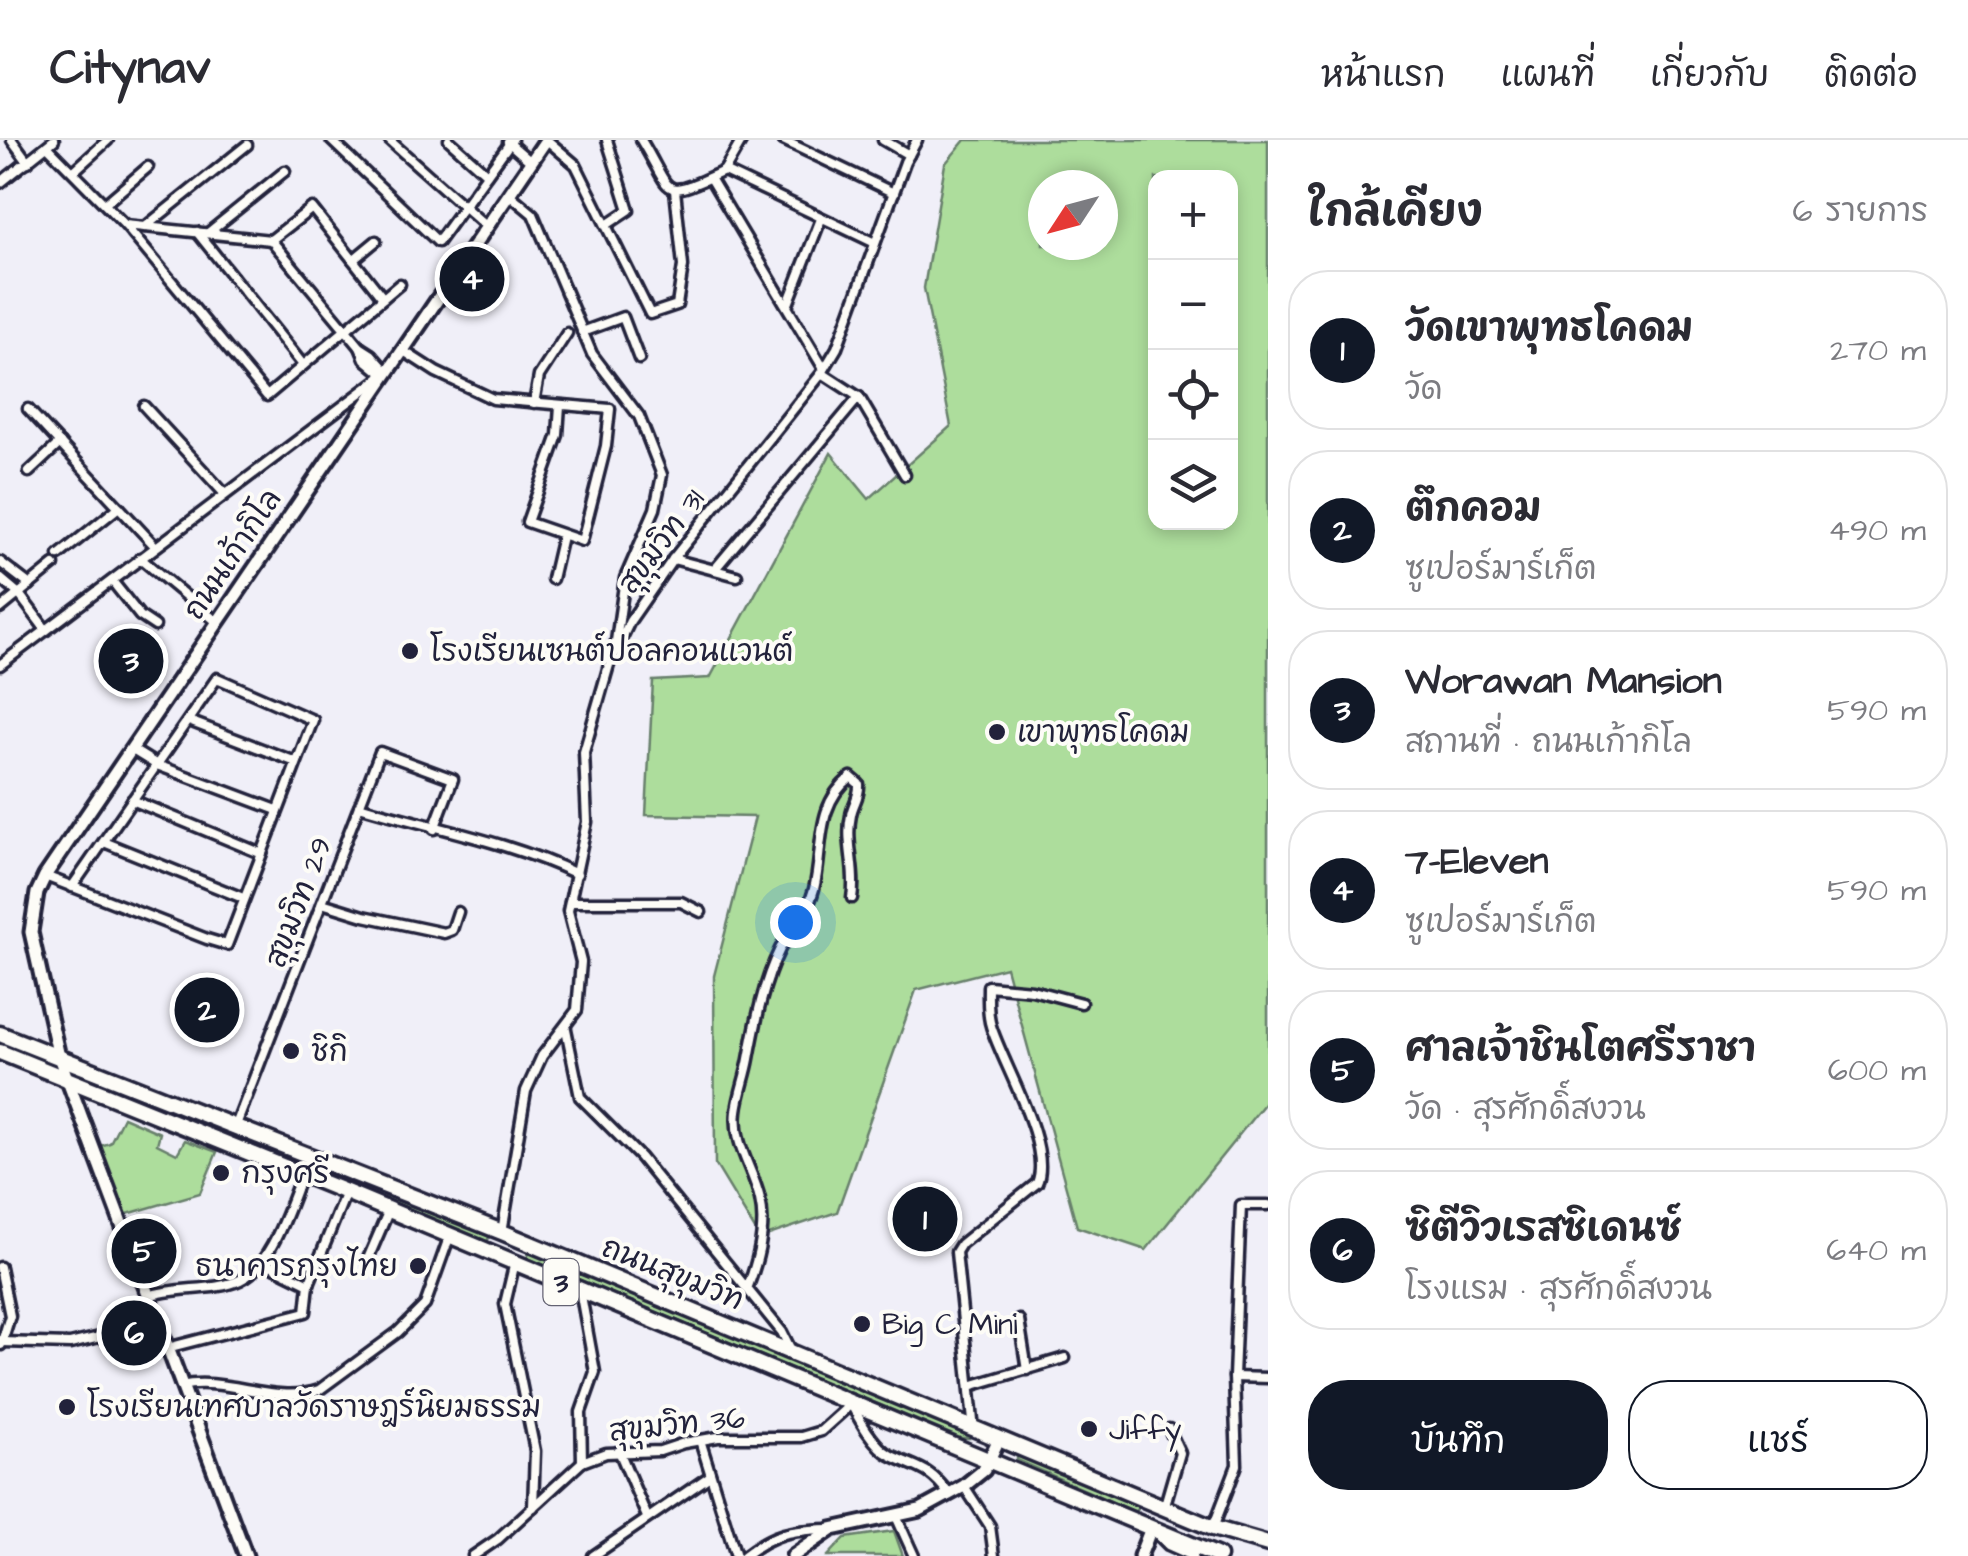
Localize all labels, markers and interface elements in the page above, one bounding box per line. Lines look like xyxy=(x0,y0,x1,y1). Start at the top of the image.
text: Citynav xyxy=(50,36,210,102)
text: หน้าแรก xyxy=(1321,51,1446,100)
text: แผนที่ xyxy=(1501,51,1595,100)
text: เกี่ยวกับ xyxy=(1650,51,1769,100)
text: ติดต่อ xyxy=(1824,51,1918,100)
north arrow xyxy=(1028,170,1118,260)
map controls xyxy=(1148,170,1238,530)
button: + xyxy=(1148,170,1238,260)
text: ใกล้เคียง xyxy=(1308,184,1483,242)
text: 6 รายการ xyxy=(1792,189,1928,234)
pin: 4 xyxy=(440,242,504,316)
button: − xyxy=(1148,260,1238,350)
text: วัดเขาพุทธโคดม xyxy=(1405,303,1693,355)
text: 1 xyxy=(1340,328,1345,373)
text: 270 m xyxy=(1830,328,1926,373)
button: locate xyxy=(1148,350,1238,440)
text: วัด xyxy=(1405,367,1442,412)
button: layers xyxy=(1148,440,1238,530)
street label: สุขุมวิท 31 xyxy=(609,480,715,603)
street label: ถนนเก้ากิโล xyxy=(174,481,292,628)
text: ตึกคอม xyxy=(1405,483,1541,535)
text: 2 xyxy=(1333,508,1352,553)
text: 490 m xyxy=(1828,508,1926,553)
text: ซูเปอร์มาร์เก็ต xyxy=(1405,547,1597,592)
pin: 3 xyxy=(98,624,164,698)
place label: โรงเรียนเซนต์ปอลคอนแวนต์ xyxy=(430,631,793,673)
marker: โรงเรียนเซนต์ปอลคอนแวนต์ xyxy=(399,640,421,662)
text: Worawan Mansion xyxy=(1405,656,1722,708)
text: 3 xyxy=(1334,688,1351,733)
text: 590 m xyxy=(1827,688,1926,733)
place label: เขาพุทธโคดม xyxy=(1017,712,1190,754)
text: สถานที่ · ถนนเก้ากิโล xyxy=(1405,720,1692,765)
marker: เขาพุทธโคดม xyxy=(986,721,1008,743)
street label: สุขุมวิท 29 xyxy=(255,831,343,974)
text: 7-Eleven xyxy=(1405,836,1548,888)
text: 4 xyxy=(1332,868,1353,913)
text: 590 m xyxy=(1827,868,1926,913)
your location xyxy=(770,897,821,948)
text: ซูเปอร์มาร์เก็ต xyxy=(1405,900,1597,945)
pin: 2 xyxy=(174,972,240,1048)
text: ศาลเจ้าชินโตศรีราชา xyxy=(1405,1023,1756,1075)
place label: ชิกิ xyxy=(311,1031,348,1073)
marker: ชิกิ xyxy=(280,1040,302,1062)
text: 5 xyxy=(1331,1048,1354,1093)
text: 600 m xyxy=(1828,1048,1926,1093)
text: วัด · สุรศักดิ์สงวน xyxy=(1405,1087,1646,1132)
place label: กรุงศรี xyxy=(241,1153,329,1195)
marker: กรุงศรี xyxy=(210,1162,232,1184)
pin: 1 xyxy=(892,1182,958,1256)
text: ซิตีวิวเรสซิเดนซ์ xyxy=(1405,1203,1682,1255)
pin: 5 xyxy=(112,1214,176,1288)
street label: ถนนสุขุมวิท xyxy=(595,1226,750,1321)
text: 6 xyxy=(1332,1228,1353,1273)
text: 640 m xyxy=(1826,1228,1926,1273)
place label: ธนาคารกรุงไทย xyxy=(196,1246,398,1288)
marker: ธนาคารกรุงไทย xyxy=(407,1255,429,1277)
road number: 3 xyxy=(544,1259,578,1305)
text: โรงแรม · สุรศักดิ์สงวน xyxy=(1405,1267,1712,1312)
pin: 6 xyxy=(102,1296,166,1370)
place label: Big C Mini xyxy=(882,1304,1018,1347)
marker: Big C Mini xyxy=(851,1313,873,1335)
button: บันทึก xyxy=(1308,1380,1608,1490)
button: แชร์ xyxy=(1628,1380,1928,1490)
place label: โรงเรียนเทศบาลวัดราษฎร์นิยมธรรม xyxy=(87,1387,541,1429)
marker: โรงเรียนเทศบาลวัดราษฎร์นิยมธรรม xyxy=(56,1396,78,1418)
street label: สุขุมวิท 36 xyxy=(607,1397,747,1453)
place label: Jiffy xyxy=(1109,1409,1182,1452)
marker: Jiffy xyxy=(1078,1418,1100,1440)

